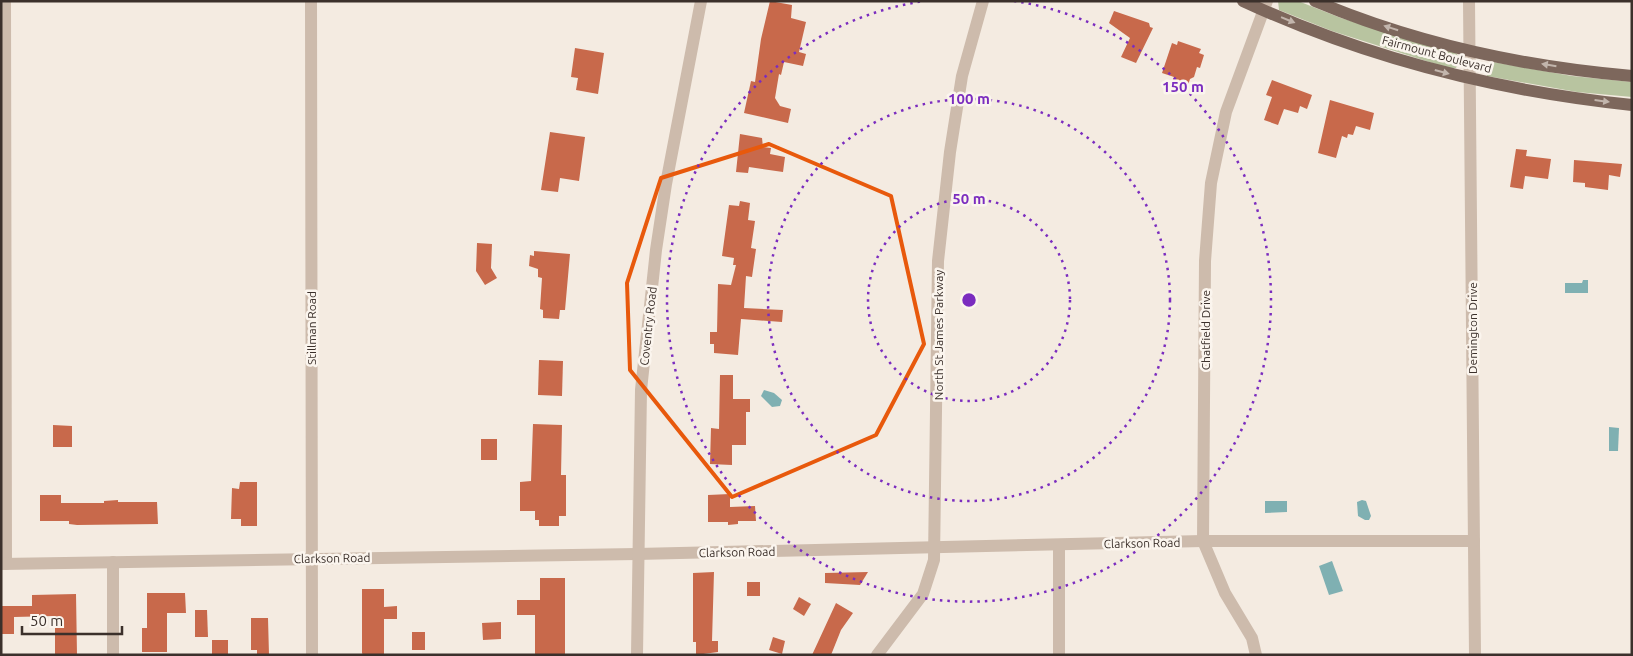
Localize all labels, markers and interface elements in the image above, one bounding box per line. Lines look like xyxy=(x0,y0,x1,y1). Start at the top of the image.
one-way arrow xyxy=(1281,17,1295,25)
one-way arrow xyxy=(1383,23,1398,31)
street label: Fairmount Boulevard xyxy=(1381,33,1493,75)
one-way arrow xyxy=(1540,61,1556,69)
one-way arrow xyxy=(1435,68,1450,76)
text: 150 m xyxy=(1162,78,1204,95)
text: 100 m xyxy=(948,90,990,107)
one-way arrow xyxy=(1594,97,1610,105)
text: 50 m xyxy=(952,190,986,207)
street label: North St James Parkway xyxy=(932,270,945,400)
street label: Demington Drive xyxy=(1466,282,1479,374)
street label: Coventry Road xyxy=(637,286,659,366)
street label: Chatfield Drive xyxy=(1199,290,1212,370)
street label: Stillman Road xyxy=(305,291,318,365)
centre of rings xyxy=(960,291,978,309)
street label: Clarkson Road xyxy=(1103,536,1181,550)
street label: Clarkson Road xyxy=(698,545,776,559)
street label: Clarkson Road xyxy=(293,551,371,565)
scale bar xyxy=(22,604,122,636)
text: 50 m xyxy=(30,612,63,629)

